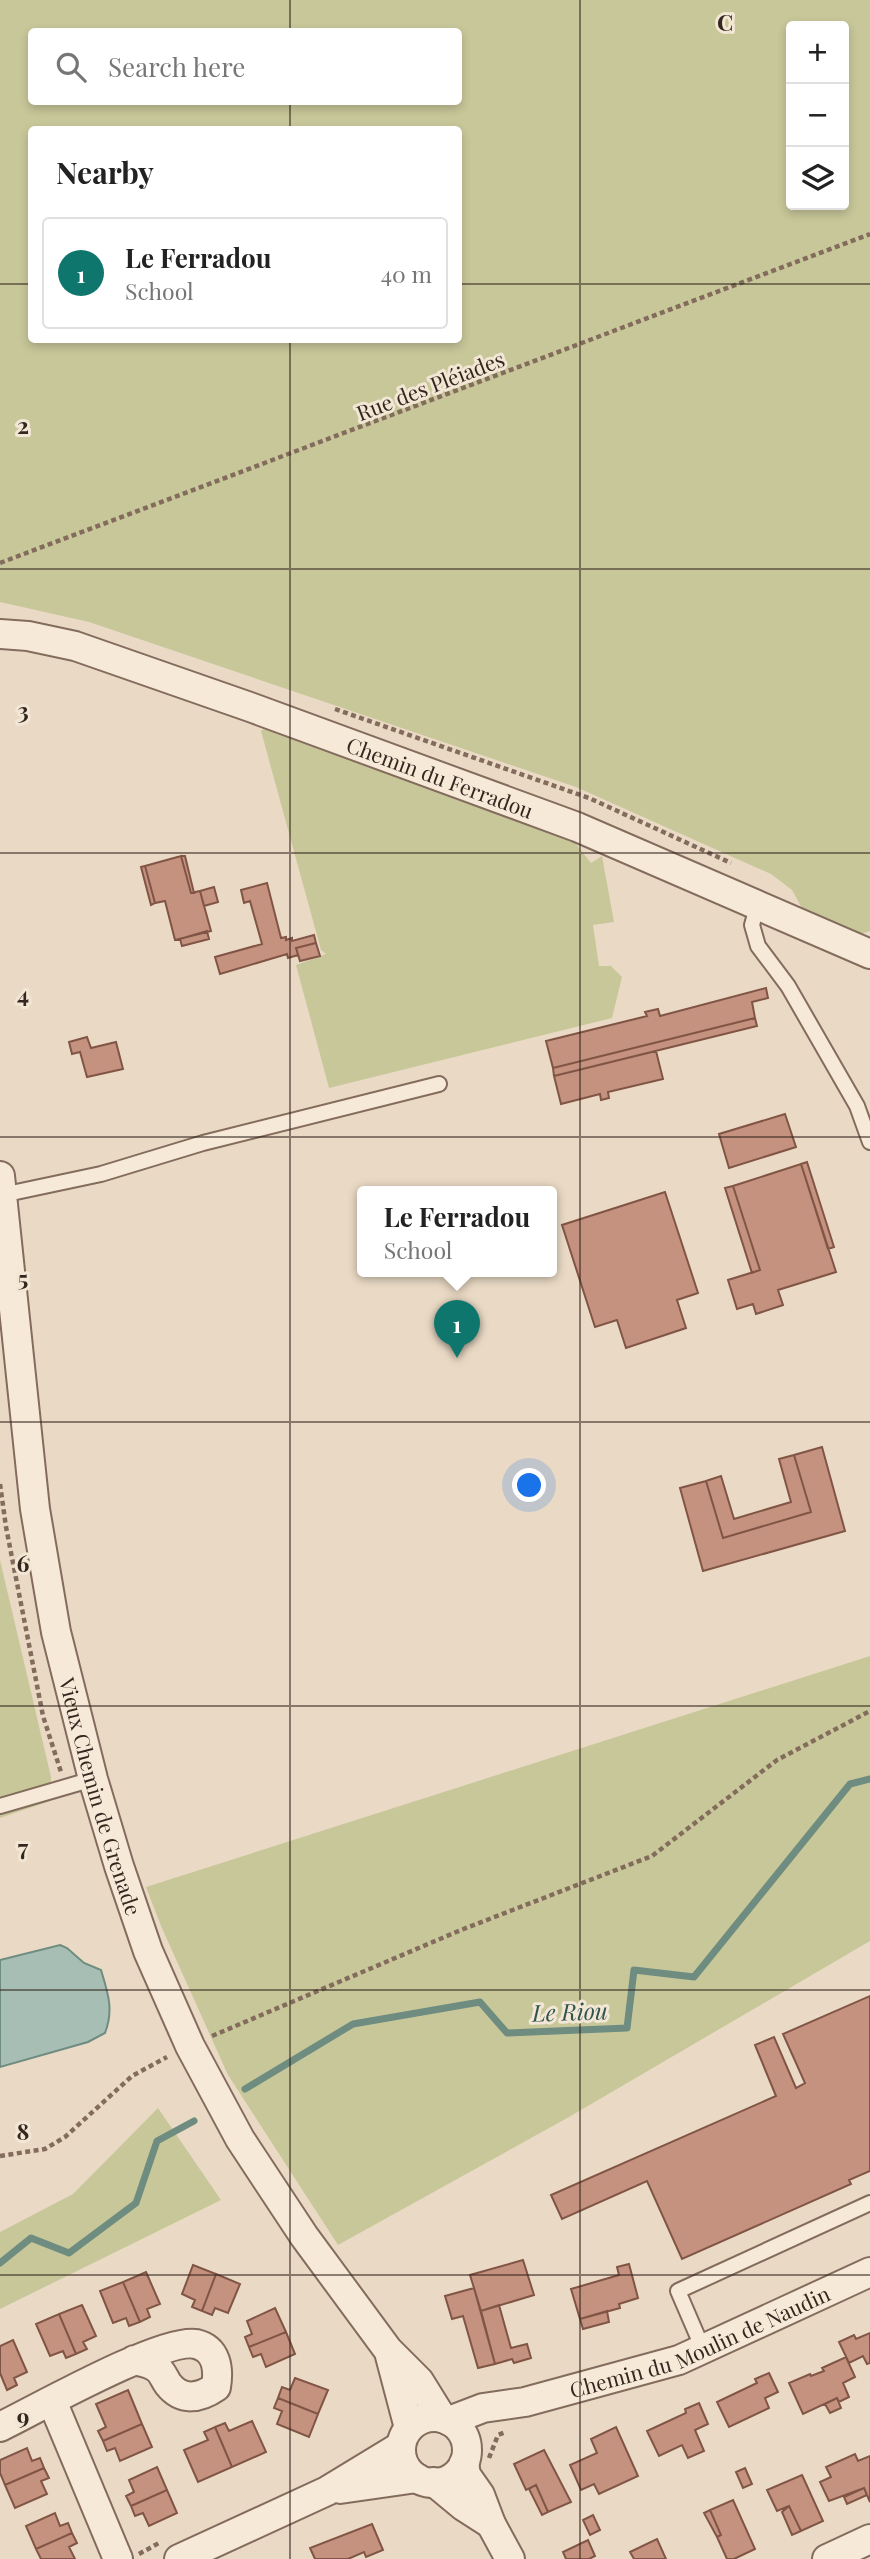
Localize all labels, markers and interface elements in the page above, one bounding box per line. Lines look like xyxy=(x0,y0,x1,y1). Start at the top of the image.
text: C xyxy=(717,6,733,37)
map controls xyxy=(786,21,849,210)
button: + xyxy=(786,21,849,84)
search box xyxy=(28,28,462,105)
icon: search xyxy=(52,48,90,86)
text: Search here xyxy=(108,49,245,84)
button: − xyxy=(786,84,849,147)
button: layers xyxy=(786,147,849,210)
text: Nearby xyxy=(56,152,154,192)
text: Le Ferradou xyxy=(125,240,272,275)
text: 1 xyxy=(77,258,85,289)
text: 40 m xyxy=(381,258,432,289)
text: School xyxy=(125,275,194,306)
street label: Rue des Pléiades xyxy=(352,344,508,426)
text: 2 xyxy=(17,409,29,440)
text: 3 xyxy=(17,694,29,725)
street label: Chemin du Ferradou xyxy=(343,730,537,824)
text: 4 xyxy=(17,978,29,1009)
popup xyxy=(357,1186,557,1277)
text: Le Ferradou xyxy=(384,1199,530,1234)
text: School xyxy=(384,1234,452,1265)
text: 5 xyxy=(18,1262,28,1293)
pin: 1 xyxy=(434,1300,480,1358)
your location xyxy=(512,1468,546,1502)
text: 6 xyxy=(17,1547,30,1578)
street label: Vieux Chemin de Grenade xyxy=(54,1674,149,1919)
text: 7 xyxy=(18,1831,29,1862)
water label: Le Riou xyxy=(531,1994,608,2028)
text: 8 xyxy=(17,2115,29,2146)
street label: Chemin du Moulin de Naudin xyxy=(566,2278,834,2403)
text: 9 xyxy=(17,2400,29,2431)

